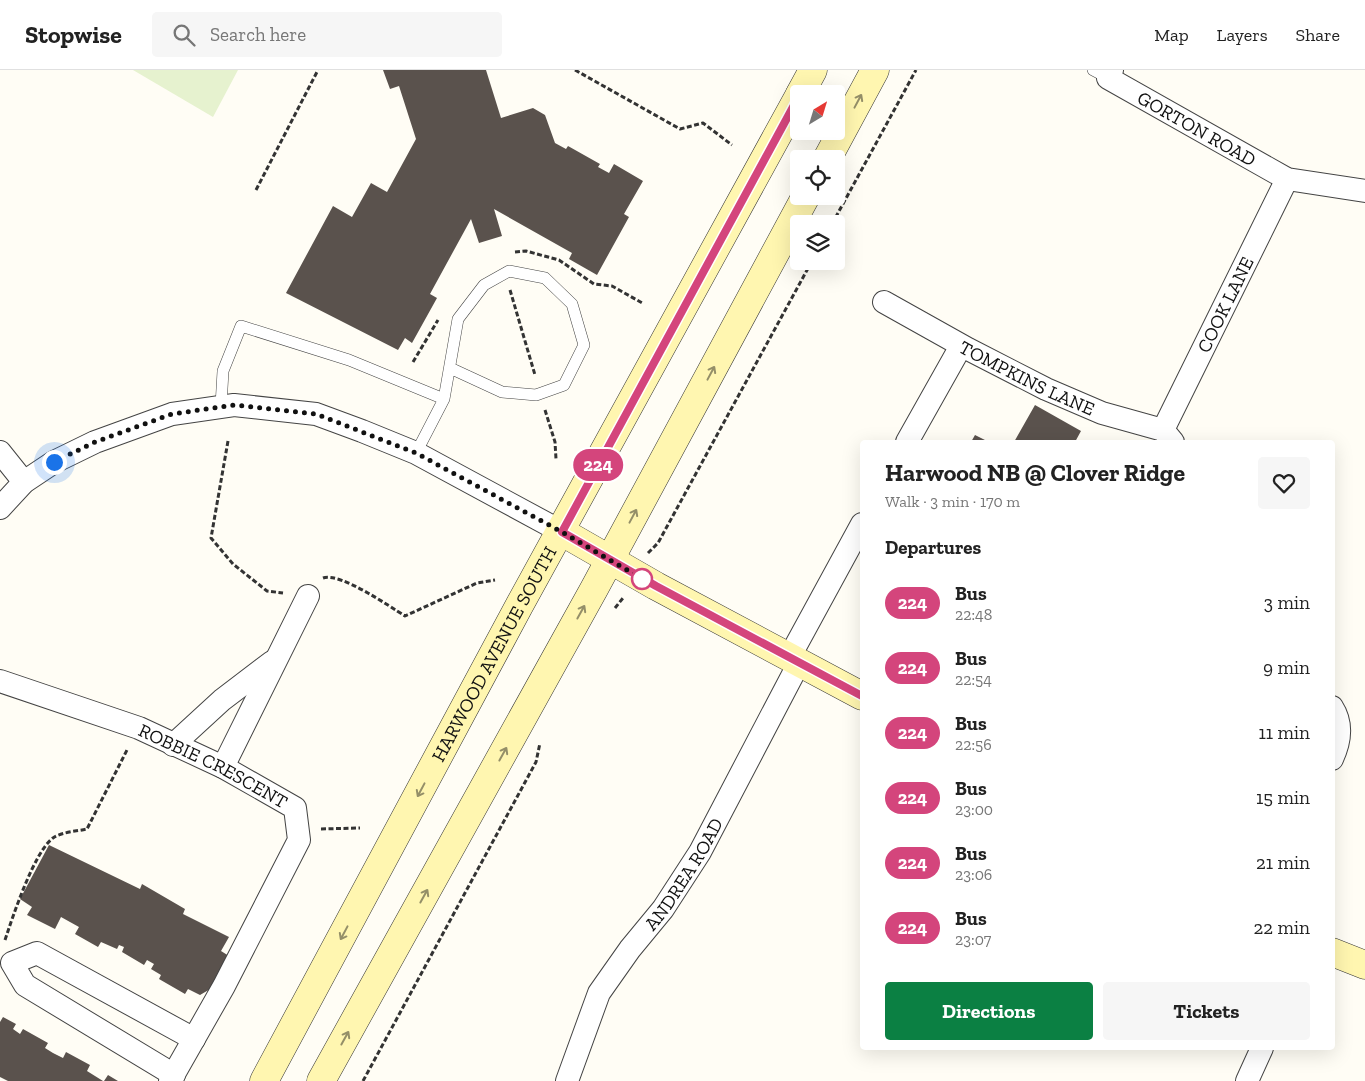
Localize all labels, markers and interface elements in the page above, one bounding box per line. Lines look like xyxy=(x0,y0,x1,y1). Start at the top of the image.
search box xyxy=(152,12,502,57)
text: Stopwise xyxy=(25,20,122,49)
icon: search xyxy=(170,21,198,49)
text: Search here xyxy=(210,23,306,46)
text: Map xyxy=(1154,24,1189,46)
text: Layers xyxy=(1217,24,1268,46)
text: Share xyxy=(1296,24,1340,46)
north arrow xyxy=(790,85,845,140)
map controls xyxy=(790,85,845,270)
street label: GORTON ROAD xyxy=(1133,86,1260,171)
one-way arrow xyxy=(854,94,864,108)
button: locate xyxy=(790,150,845,205)
button: layers xyxy=(790,215,845,270)
street label: COOK LANE xyxy=(1192,253,1259,356)
street label: TOMPKINS LANE xyxy=(955,335,1098,420)
one-way arrow xyxy=(706,366,716,381)
line badge: 224 xyxy=(569,449,627,481)
your location xyxy=(42,450,67,475)
text: 224 xyxy=(583,454,613,476)
button: heart xyxy=(1258,457,1310,509)
text: Harwood NB @ Clover Ridge xyxy=(885,458,1185,487)
text: Walk · 3 min · 170 m xyxy=(885,492,1020,511)
one-way arrow xyxy=(629,509,638,524)
text: Departures xyxy=(885,536,981,559)
street label: HARWOOD AVENUE SOUTH xyxy=(427,542,562,766)
unlabelled marker xyxy=(631,568,653,590)
text: Bus xyxy=(955,582,987,605)
text: 3 min xyxy=(1264,591,1310,614)
text: 224 xyxy=(898,592,927,614)
one-way arrow xyxy=(577,605,587,620)
text: 22:48 xyxy=(955,605,992,624)
text: Bus xyxy=(955,647,987,670)
text: 9 min xyxy=(1263,656,1310,679)
text: 224 xyxy=(898,657,927,679)
text: 22:54 xyxy=(955,670,992,689)
text: Bus xyxy=(955,712,987,735)
street label: ROBBIE CRESCENT xyxy=(135,718,292,814)
text: 11 min xyxy=(1258,721,1310,744)
text: 224 xyxy=(898,722,927,744)
text: 22:56 xyxy=(955,735,992,754)
one-way arrow xyxy=(498,747,508,762)
text: Bus xyxy=(955,777,987,800)
one-way arrow xyxy=(415,782,425,796)
text: 15 min xyxy=(1256,786,1310,809)
text: 224 xyxy=(898,787,927,809)
text: 23:00 xyxy=(955,800,993,819)
street label: ANDREA ROAD xyxy=(639,814,728,935)
text: Bus xyxy=(955,842,987,865)
text: 21 min xyxy=(1256,851,1310,874)
text: 224 xyxy=(898,852,927,874)
text: 23:06 xyxy=(955,865,992,884)
one-way arrow xyxy=(419,889,429,904)
text: Bus xyxy=(955,907,987,930)
text: 22 min xyxy=(1254,916,1310,939)
text: 224 xyxy=(898,917,927,939)
one-way arrow xyxy=(339,925,349,940)
text: 23:07 xyxy=(955,930,991,949)
button: Directions xyxy=(885,982,1093,1040)
button: Tickets xyxy=(1103,982,1310,1040)
one-way arrow xyxy=(340,1031,350,1046)

